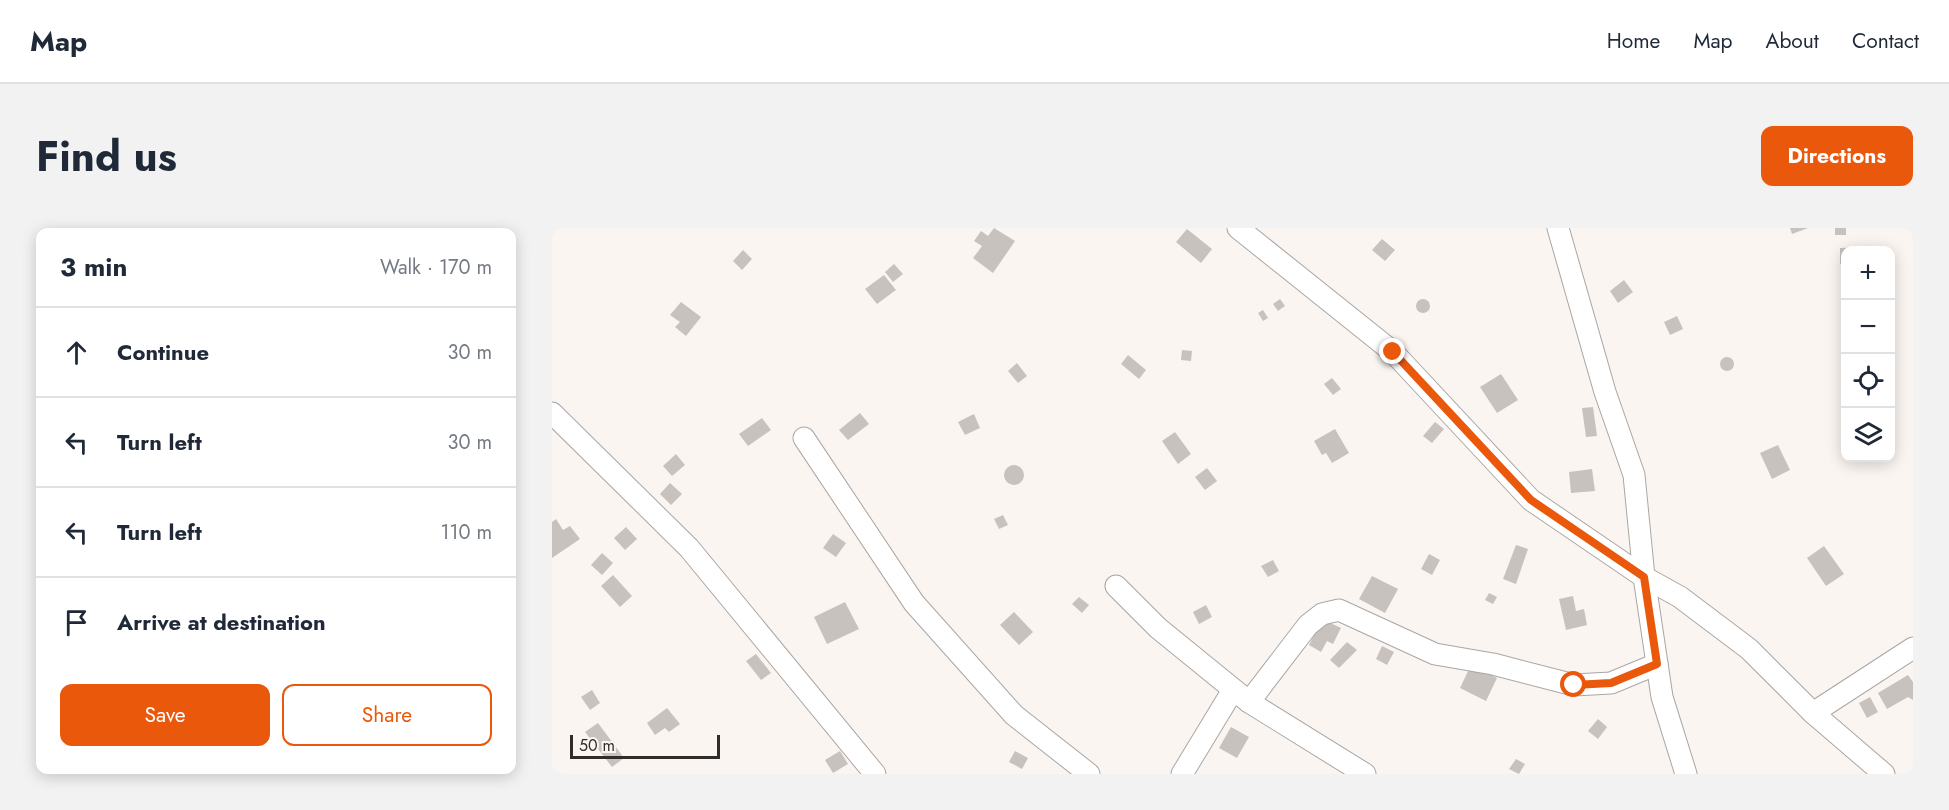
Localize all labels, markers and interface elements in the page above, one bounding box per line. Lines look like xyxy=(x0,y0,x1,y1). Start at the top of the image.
text: Map xyxy=(30,21,87,62)
text: Home xyxy=(1607,26,1660,56)
text: Map xyxy=(1693,26,1733,56)
text: About xyxy=(1766,26,1819,56)
text: Contact xyxy=(1852,26,1919,56)
text: Find us xyxy=(36,126,177,187)
button: Directions xyxy=(1761,126,1913,186)
map controls xyxy=(1841,246,1895,462)
button: + xyxy=(1841,246,1895,300)
text: 3 min xyxy=(60,248,127,286)
text: Walk · 170 m xyxy=(380,253,492,282)
button: − xyxy=(1841,300,1895,354)
icon: ahead xyxy=(60,336,93,369)
text: Continue xyxy=(117,336,209,368)
text: 30 m xyxy=(447,338,492,367)
route end xyxy=(1379,338,1405,364)
button: locate xyxy=(1841,354,1895,408)
button: layers xyxy=(1841,408,1895,462)
icon: left xyxy=(60,426,93,459)
text: Turn left xyxy=(117,426,202,458)
text: 30 m xyxy=(447,428,492,457)
icon: left xyxy=(60,516,93,549)
text: Turn left xyxy=(117,516,202,548)
text: 110 m xyxy=(440,518,492,547)
icon: arrive xyxy=(60,606,93,639)
text: Arrive at destination xyxy=(117,606,326,638)
route start xyxy=(1560,671,1586,697)
button: Save xyxy=(60,684,270,746)
button: Share xyxy=(282,684,492,746)
scale bar xyxy=(570,732,720,760)
text: 50 m xyxy=(579,734,615,757)

